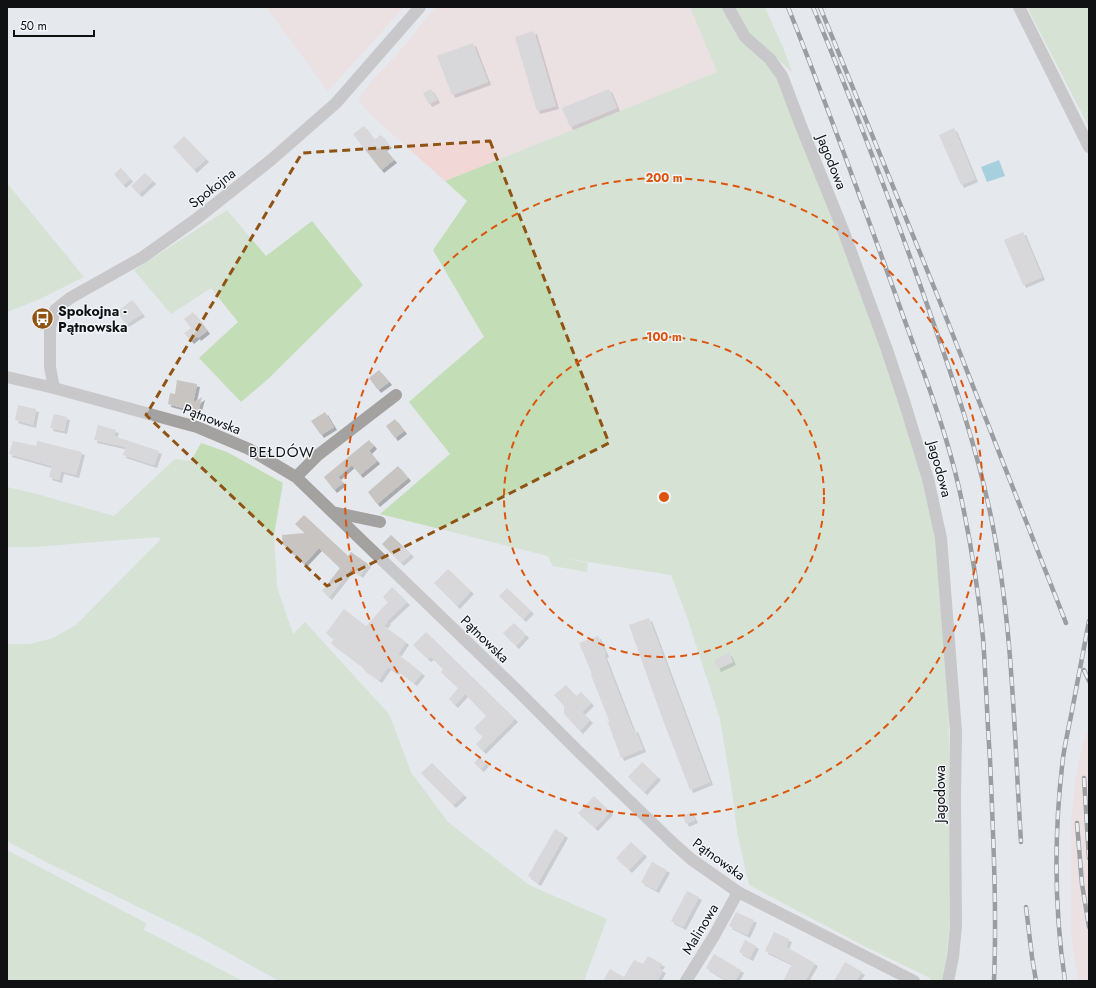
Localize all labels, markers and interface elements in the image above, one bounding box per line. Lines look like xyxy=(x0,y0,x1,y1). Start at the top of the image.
scale bar xyxy=(14,12,94,38)
text: 50 m xyxy=(20,17,47,35)
street label: Jagodowa xyxy=(811,130,852,192)
street label: Spokojna xyxy=(184,163,240,213)
text: 200 m xyxy=(645,169,683,187)
place label: Spokojna - Pątnowska xyxy=(58,301,128,337)
bus stop icon: Spokojna - Pątnowska xyxy=(30,306,56,332)
text: 100 m xyxy=(646,328,682,346)
street label: Pątnowska xyxy=(180,399,244,439)
street label: Jagodowa xyxy=(922,437,957,499)
district label: BEŁDÓW xyxy=(249,441,315,463)
centre of rings xyxy=(657,490,671,504)
street label: Pątnowska xyxy=(456,611,514,667)
street label: Jagodowa xyxy=(930,765,950,825)
street label: Pątnowska xyxy=(689,833,749,885)
street label: Malinowa xyxy=(677,900,723,958)

